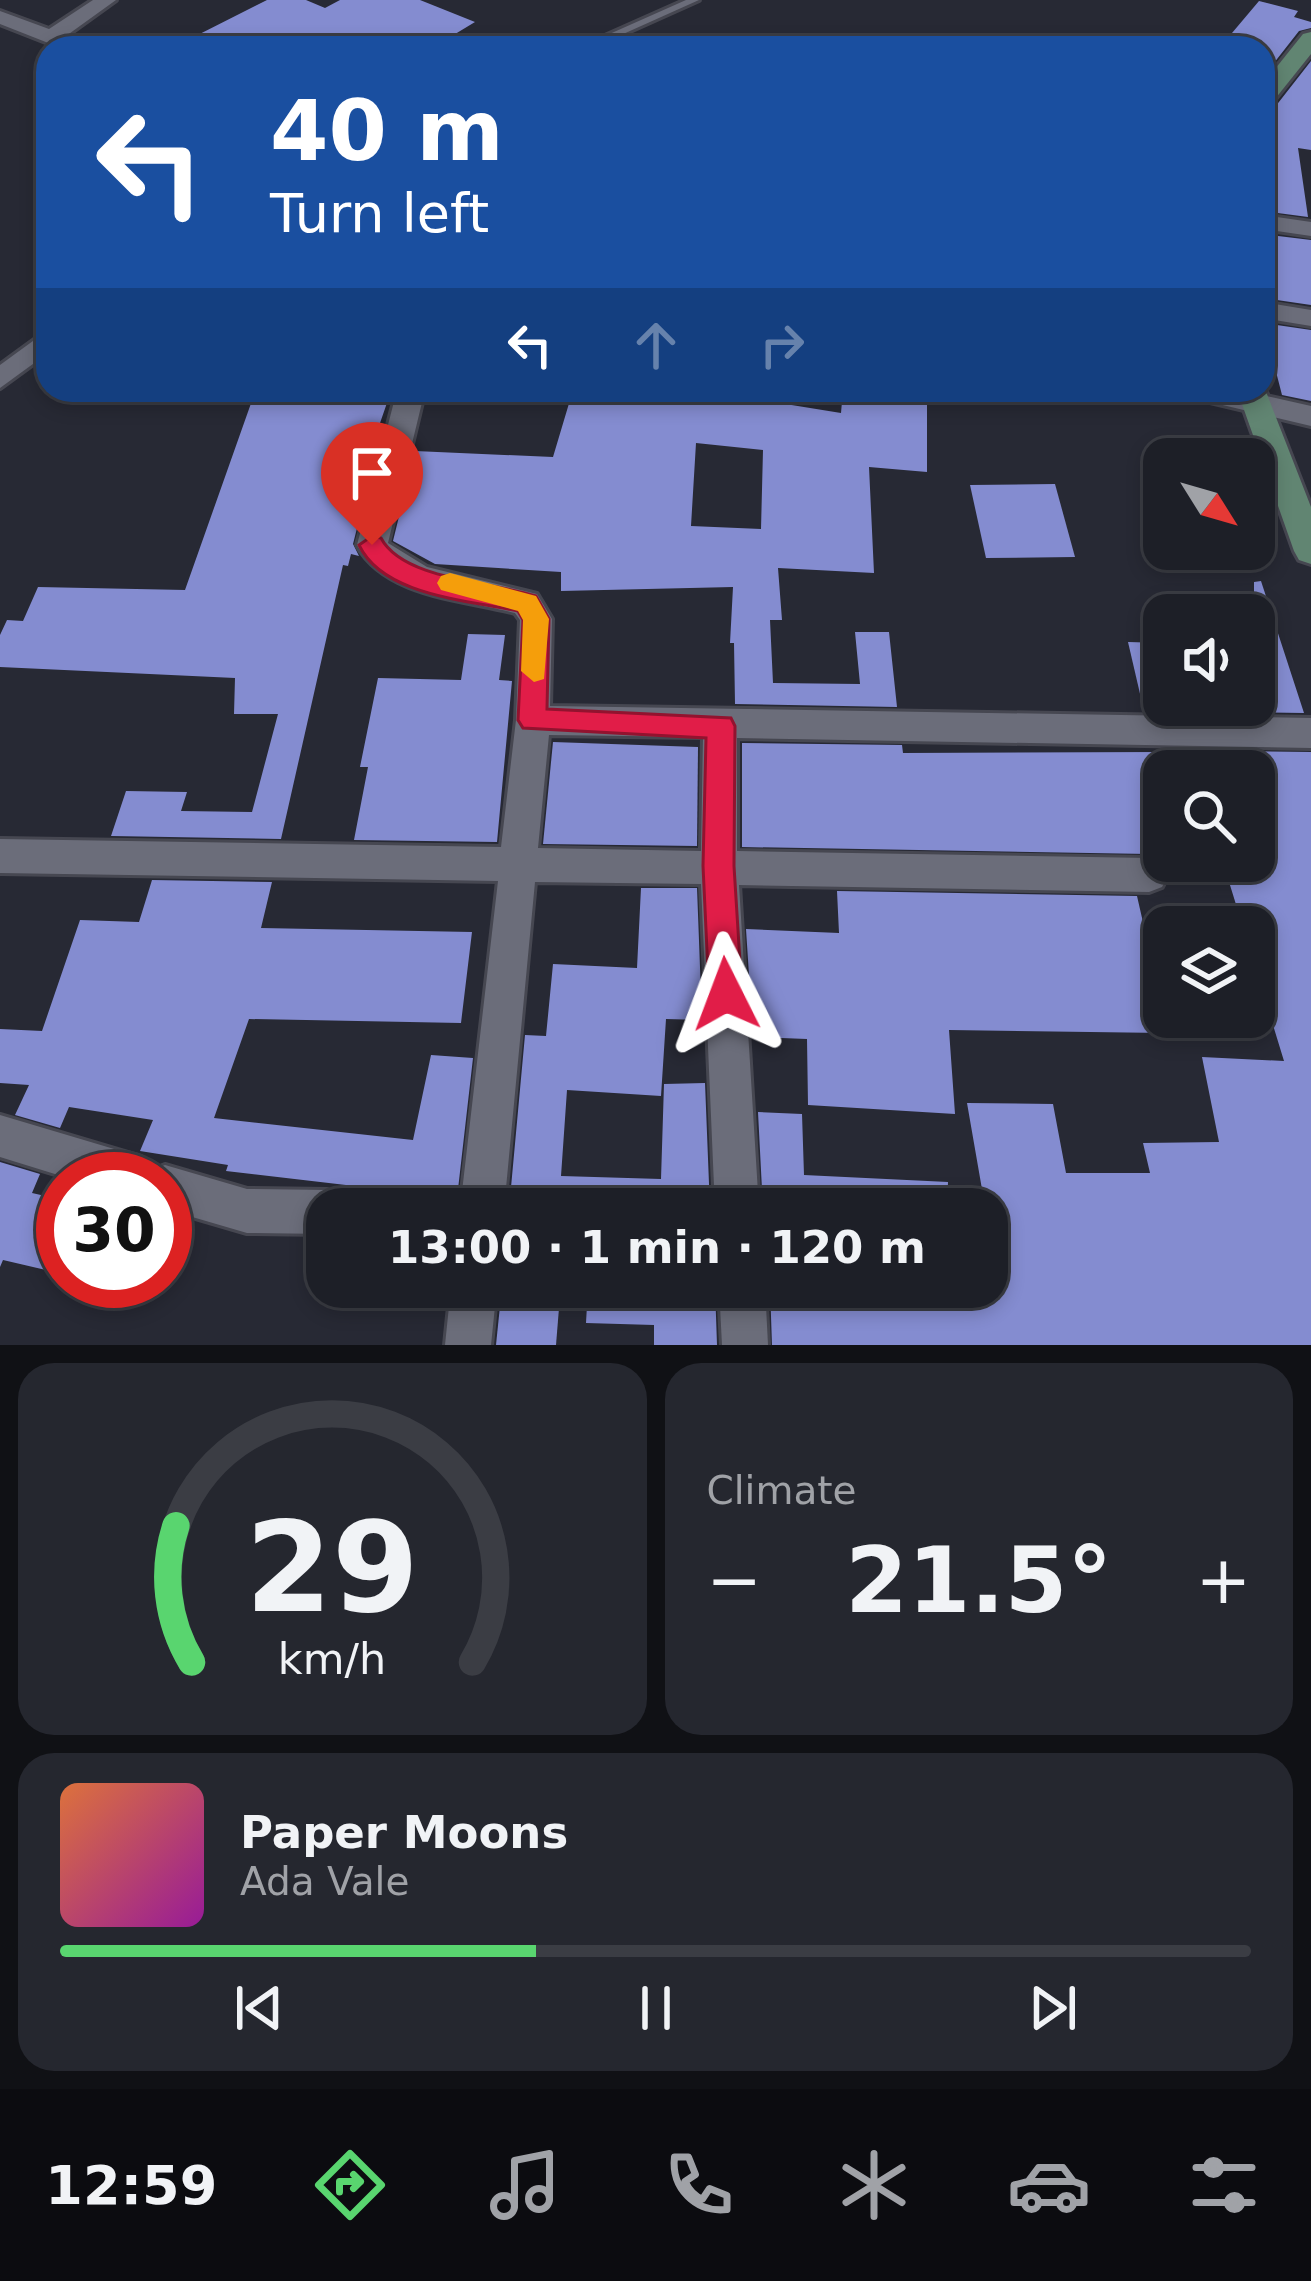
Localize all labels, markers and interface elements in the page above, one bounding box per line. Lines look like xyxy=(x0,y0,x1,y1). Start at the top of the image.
text: 40 m xyxy=(270,82,504,180)
icon: left xyxy=(72,84,228,240)
text: Turn left xyxy=(270,182,489,245)
icon: left xyxy=(497,312,563,378)
icon: ahead xyxy=(623,312,689,378)
icon: right xyxy=(749,312,815,378)
pin xyxy=(321,422,423,545)
north arrow xyxy=(1143,438,1275,570)
map controls xyxy=(1143,438,1275,1038)
icon: arrive xyxy=(339,440,405,506)
button: sound xyxy=(1143,594,1275,726)
button: search xyxy=(1143,750,1275,882)
button: layers xyxy=(1143,906,1275,1038)
position arrow xyxy=(663,931,789,1057)
speed limit sign: 30 xyxy=(36,1152,192,1308)
text: 13:00 · 1 min · 120 m xyxy=(388,1221,926,1274)
text: Climate xyxy=(707,1468,857,1513)
text: 29 xyxy=(245,1495,419,1640)
text: 21.5° xyxy=(845,1528,1112,1633)
text: − xyxy=(707,1542,762,1619)
text: + xyxy=(1196,1542,1251,1619)
text: km/h xyxy=(278,1634,386,1684)
text: Paper Moons xyxy=(240,1806,568,1859)
text: Ada Vale xyxy=(240,1859,409,1904)
icon: previous xyxy=(226,1975,292,2041)
icon: pause xyxy=(623,1975,689,2041)
icon: next xyxy=(1020,1975,1086,2041)
icon: directions xyxy=(308,2143,392,2227)
icon: music xyxy=(483,2143,567,2227)
icon: phone xyxy=(657,2143,741,2227)
icon: climate xyxy=(832,2143,916,2227)
icon: car xyxy=(1007,2143,1091,2227)
icon: filters xyxy=(1182,2143,1266,2227)
text: 12:59 xyxy=(45,2154,217,2217)

